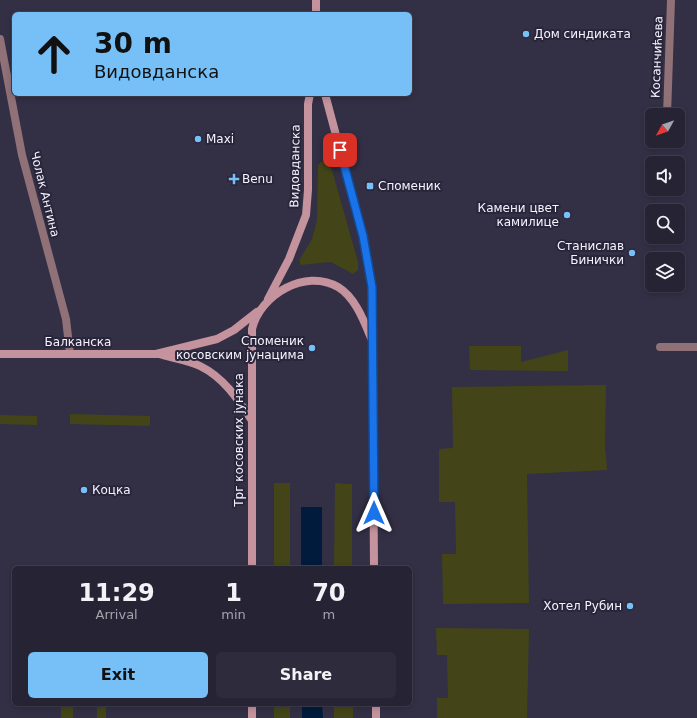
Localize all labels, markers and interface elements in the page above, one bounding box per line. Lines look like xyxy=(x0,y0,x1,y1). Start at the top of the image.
street label: Косанчићева xyxy=(649,16,665,98)
text: 30 m xyxy=(94,27,172,60)
place label: Дом синдиката xyxy=(534,27,631,41)
icon: ahead xyxy=(28,28,80,80)
marker: Дом синдиката xyxy=(521,29,531,39)
text: Видовданска xyxy=(94,61,219,82)
north arrow xyxy=(645,108,685,148)
map controls xyxy=(645,108,685,292)
street label: Видовданска xyxy=(287,124,303,208)
place label: Maxi xyxy=(206,132,234,146)
pin xyxy=(323,133,357,167)
marker: Maxi xyxy=(193,134,203,144)
icon: arrive xyxy=(329,139,351,161)
street label: Чолак Антина xyxy=(28,150,62,238)
button: sound xyxy=(645,156,685,196)
place label: Benu xyxy=(242,172,273,186)
marker: Benu xyxy=(229,174,239,184)
place label: Споменик xyxy=(378,179,441,193)
marker: Споменик xyxy=(365,181,375,191)
place label: Камени цвет камилице xyxy=(478,201,559,229)
button: search xyxy=(645,204,685,244)
marker: Камени цвет камилице xyxy=(562,210,572,220)
place label: Станислав Бинички xyxy=(557,239,624,267)
marker: Станислав Бинички xyxy=(627,248,637,258)
button: layers xyxy=(645,252,685,292)
place label: Споменик косовским јунацима xyxy=(176,334,304,362)
street label: Балканска xyxy=(45,335,111,349)
marker: Споменик косовским јунацима xyxy=(307,343,317,353)
street label: Трг косовских јунака xyxy=(232,373,246,508)
place label: Коцка xyxy=(92,483,131,497)
marker: Коцка xyxy=(79,485,89,495)
position arrow xyxy=(353,492,395,534)
text: 11:29 xyxy=(78,579,155,607)
text: 1 xyxy=(225,579,242,607)
text: 70 xyxy=(312,579,346,607)
place label: Хотел Рубин xyxy=(543,599,622,613)
marker: Хотел Рубин xyxy=(625,601,635,611)
text: Arrival xyxy=(95,607,138,622)
text: min xyxy=(221,607,246,622)
text: m xyxy=(323,607,335,622)
button: Exit xyxy=(28,652,208,698)
button: Share xyxy=(216,652,396,698)

